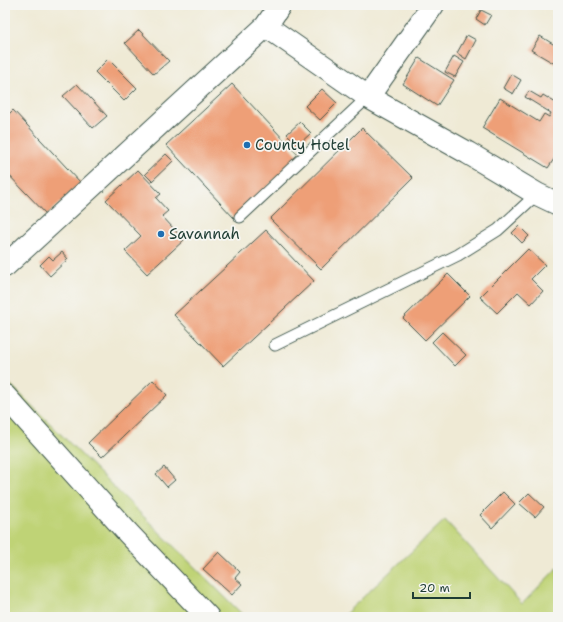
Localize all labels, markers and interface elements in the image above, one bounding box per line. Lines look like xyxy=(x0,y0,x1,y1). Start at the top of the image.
place label: County Hotel xyxy=(255,135,350,155)
marker: County Hotel xyxy=(242,140,252,150)
place label: Savannah xyxy=(169,224,240,244)
marker: Savannah xyxy=(156,229,166,239)
scale bar xyxy=(413,574,470,600)
text: 20 m xyxy=(419,580,450,596)

